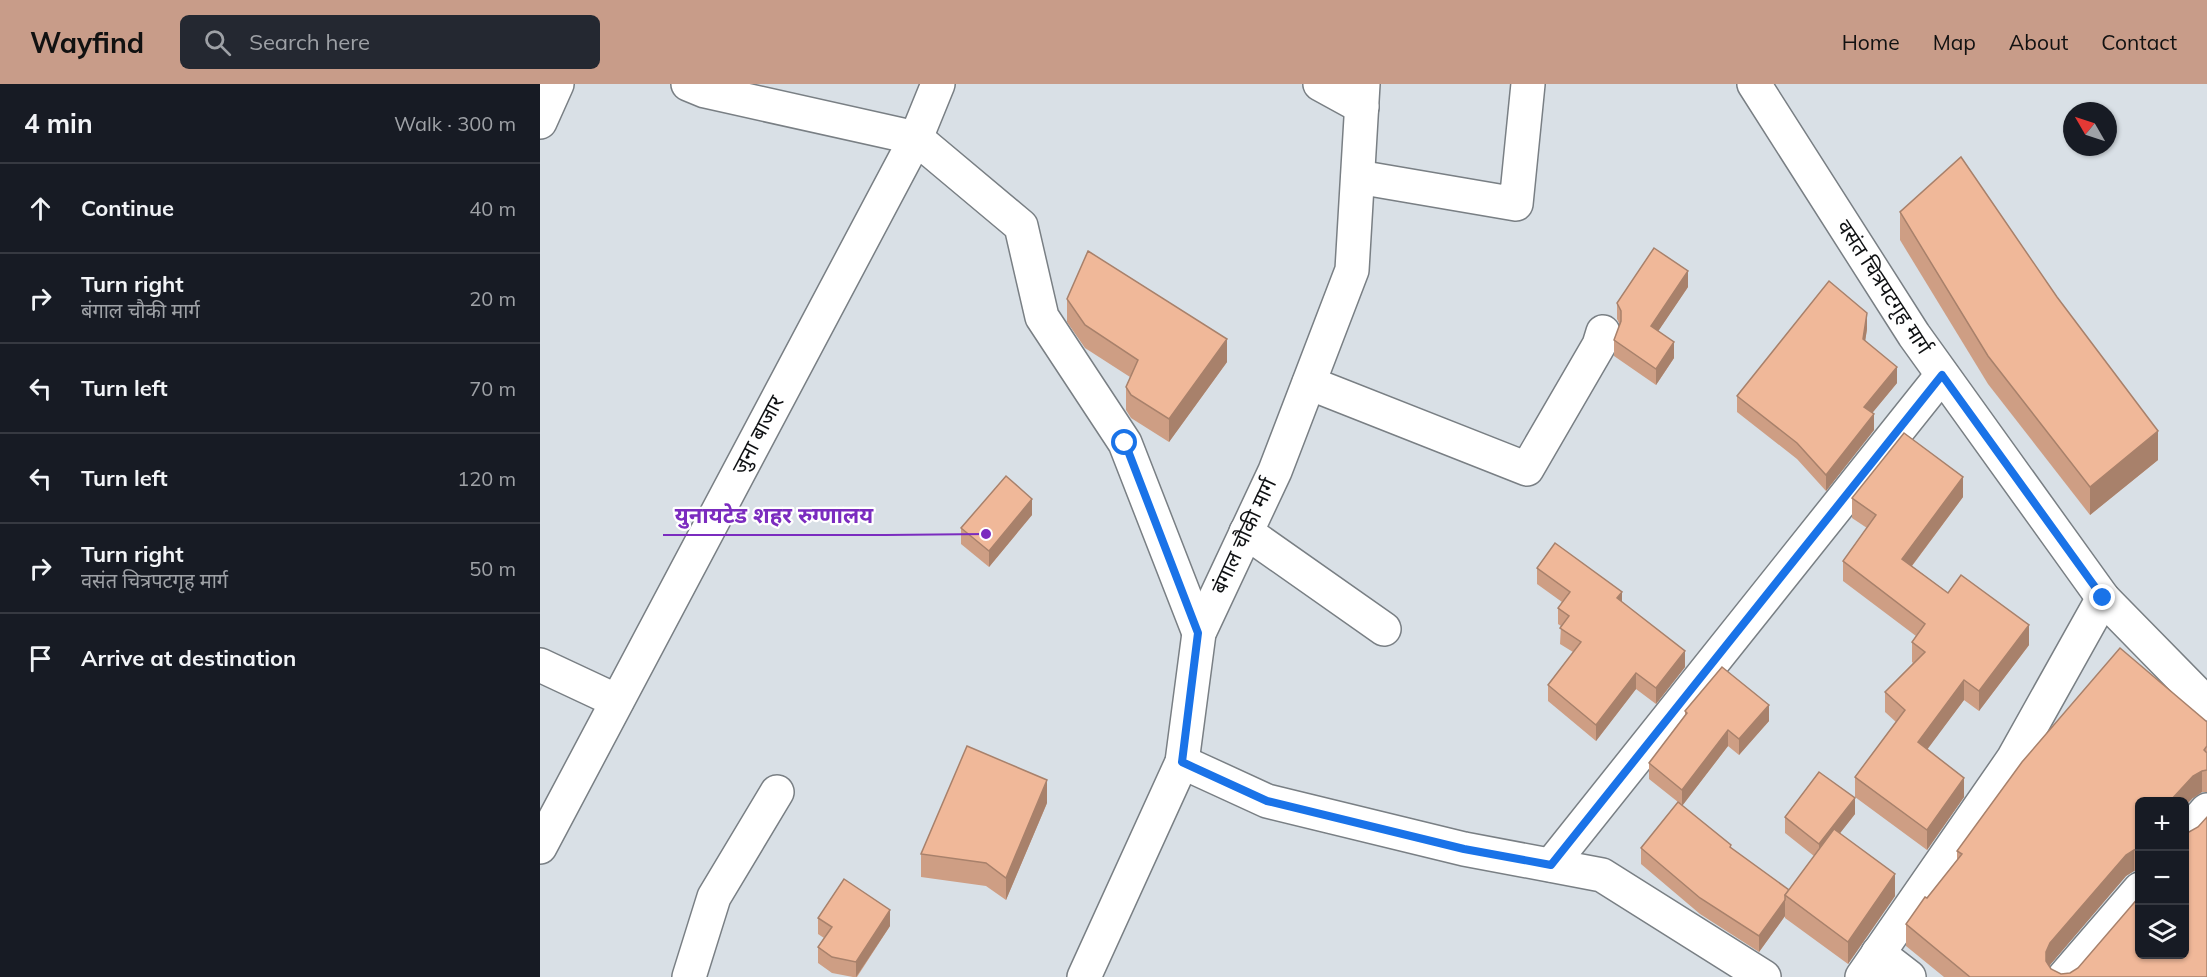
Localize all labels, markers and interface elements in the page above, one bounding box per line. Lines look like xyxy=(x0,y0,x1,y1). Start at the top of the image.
search box xyxy=(180,15,600,69)
text: Wayfind xyxy=(30,25,144,60)
icon: search xyxy=(201,26,234,59)
text: Search here xyxy=(249,28,370,56)
text: Home xyxy=(1842,29,1900,55)
text: Map xyxy=(1933,29,1976,55)
text: About xyxy=(2009,29,2068,55)
text: Contact xyxy=(2101,29,2177,55)
north arrow xyxy=(2063,102,2117,156)
text: 4 min xyxy=(24,107,93,140)
text: Walk · 300 m xyxy=(394,111,516,136)
icon: ahead xyxy=(24,192,57,225)
text: Continue xyxy=(81,194,174,222)
text: 40 m xyxy=(469,196,516,221)
street label: वसंत चित्रपटगृह मार्ग xyxy=(1831,215,1938,360)
text: Turn right xyxy=(81,270,184,298)
icon: right xyxy=(24,282,57,315)
text: 20 m xyxy=(469,286,516,311)
text: बंगाल चौकी मार्ग xyxy=(81,298,200,323)
icon: left xyxy=(24,372,57,405)
text: Turn left xyxy=(81,374,168,402)
text: 70 m xyxy=(469,376,516,401)
street label: जुना बाजार xyxy=(726,390,790,479)
route start xyxy=(1111,429,1137,455)
icon: left xyxy=(24,462,57,495)
text: Turn left xyxy=(81,464,168,492)
text: 120 m xyxy=(457,466,516,491)
street label: बंगाल चौकी मार्ग xyxy=(1205,473,1282,598)
callout: युनायटेड शहर रुग्णालय xyxy=(663,495,886,535)
text: युनायटेड शहर रुग्णालय xyxy=(675,501,874,529)
text: Turn right xyxy=(81,540,184,568)
icon: right xyxy=(24,552,57,585)
text: 50 m xyxy=(469,556,516,581)
text: वसंत चित्रपटगृह मार्ग xyxy=(81,568,228,593)
route end xyxy=(2089,584,2115,610)
icon: arrive xyxy=(24,642,57,675)
text: Arrive at destination xyxy=(81,644,296,672)
map controls xyxy=(2135,797,2189,959)
button: + xyxy=(2135,797,2189,851)
button: − xyxy=(2135,851,2189,905)
button: layers xyxy=(2135,905,2189,959)

